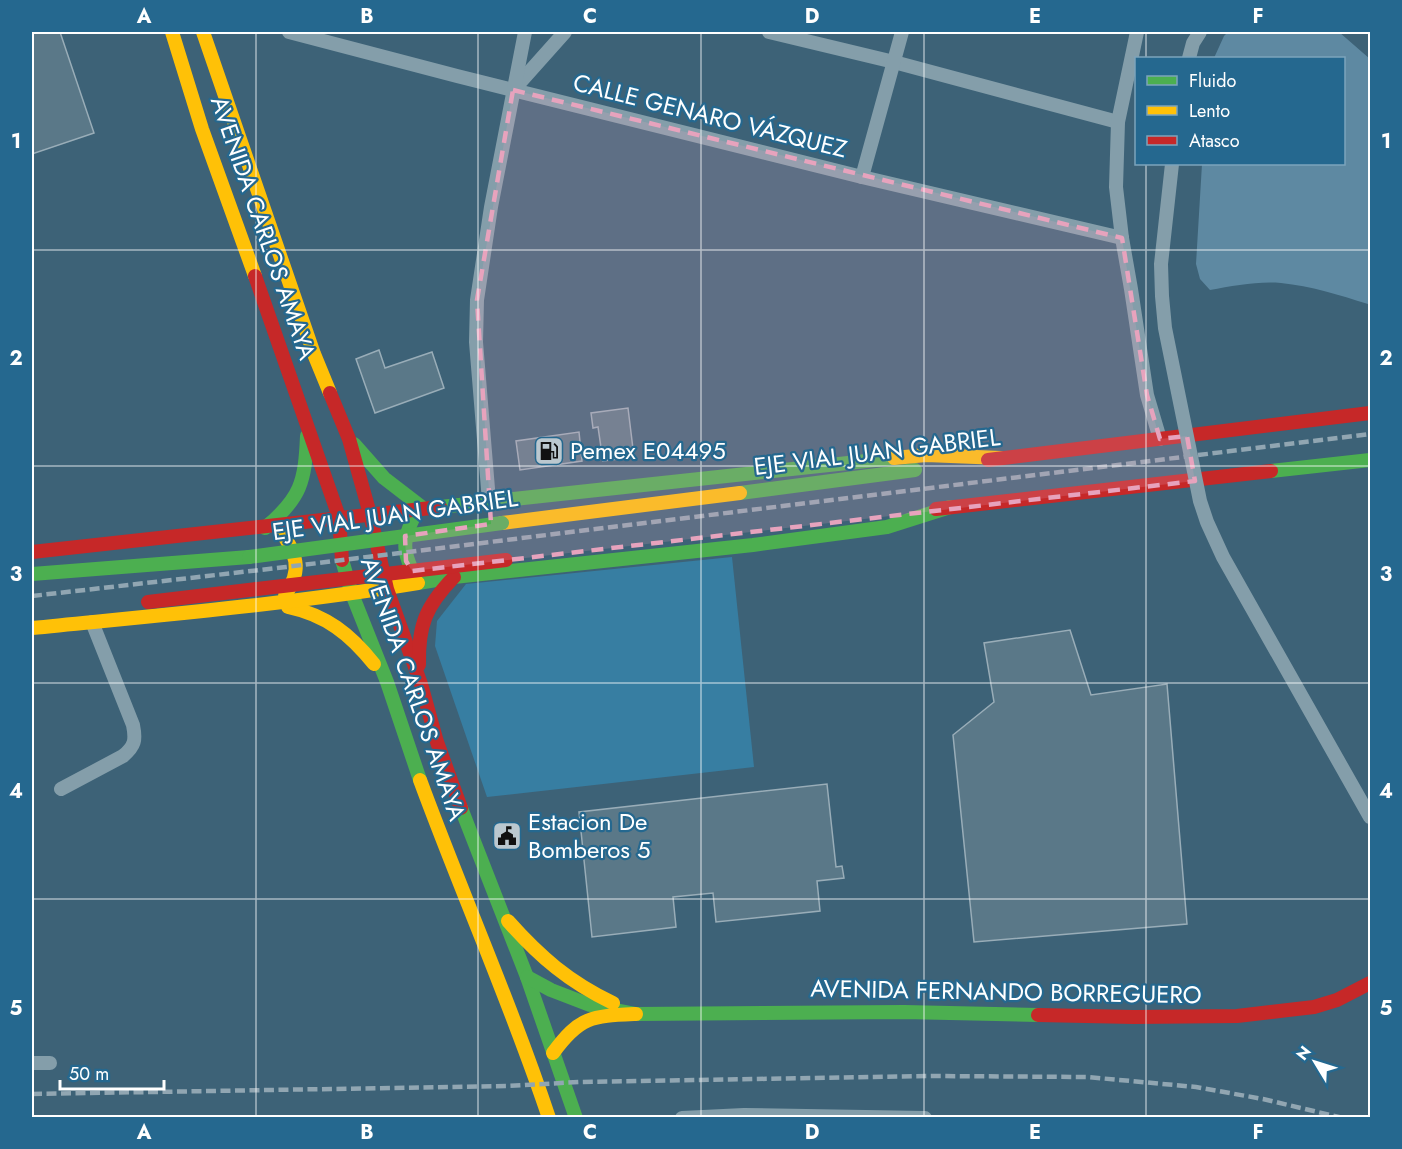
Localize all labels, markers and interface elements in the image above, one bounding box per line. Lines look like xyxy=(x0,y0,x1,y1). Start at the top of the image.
text: A xyxy=(136,2,152,31)
text: B xyxy=(360,2,374,31)
text: C xyxy=(583,2,597,31)
text: D xyxy=(805,2,819,31)
text: E xyxy=(1029,2,1041,31)
text: F xyxy=(1252,2,1264,31)
legend xyxy=(1135,57,1345,165)
street label: CALLE GENARO VÁZQUEZ xyxy=(569,65,851,167)
text: Fluido xyxy=(1189,68,1237,94)
street label: AVENIDA CARLOS AMAYA xyxy=(202,91,325,364)
text: Lento xyxy=(1189,98,1230,124)
text: 1 xyxy=(11,127,21,156)
text: 1 xyxy=(1381,127,1391,156)
text: Atasco xyxy=(1189,128,1240,154)
text: 2 xyxy=(9,344,23,373)
text: 2 xyxy=(1379,344,1393,373)
street label: EJE VIAL JUAN GABRIEL xyxy=(752,419,1002,484)
place label: Pemex E04495 xyxy=(570,433,726,468)
fuel station icon: Pemex E04495 xyxy=(533,435,565,467)
street label: EJE VIAL JUAN GABRIEL xyxy=(270,480,520,549)
street label: AVENIDA CARLOS AMAYA xyxy=(352,552,475,825)
text: 3 xyxy=(10,560,22,589)
text: 3 xyxy=(1380,560,1392,589)
text: 4 xyxy=(9,777,23,806)
text: 4 xyxy=(1379,777,1393,806)
place label: Estacion De Bomberos 5 xyxy=(528,804,651,867)
public building icon: Estacion De Bomberos 5 xyxy=(491,820,523,852)
street label: AVENIDA FERNANDO BORREGUERO xyxy=(810,971,1202,1012)
text: 5 xyxy=(10,994,23,1023)
text: 5 xyxy=(1380,994,1393,1023)
north arrow xyxy=(1285,1032,1345,1092)
text: N xyxy=(1291,1041,1317,1065)
scale bar xyxy=(60,1053,164,1091)
text: 50 m xyxy=(69,1061,109,1087)
text: A xyxy=(136,1118,152,1147)
text: B xyxy=(360,1118,374,1147)
text: C xyxy=(583,1118,597,1147)
text: D xyxy=(805,1118,819,1147)
text: E xyxy=(1029,1118,1041,1147)
text: F xyxy=(1252,1118,1264,1147)

